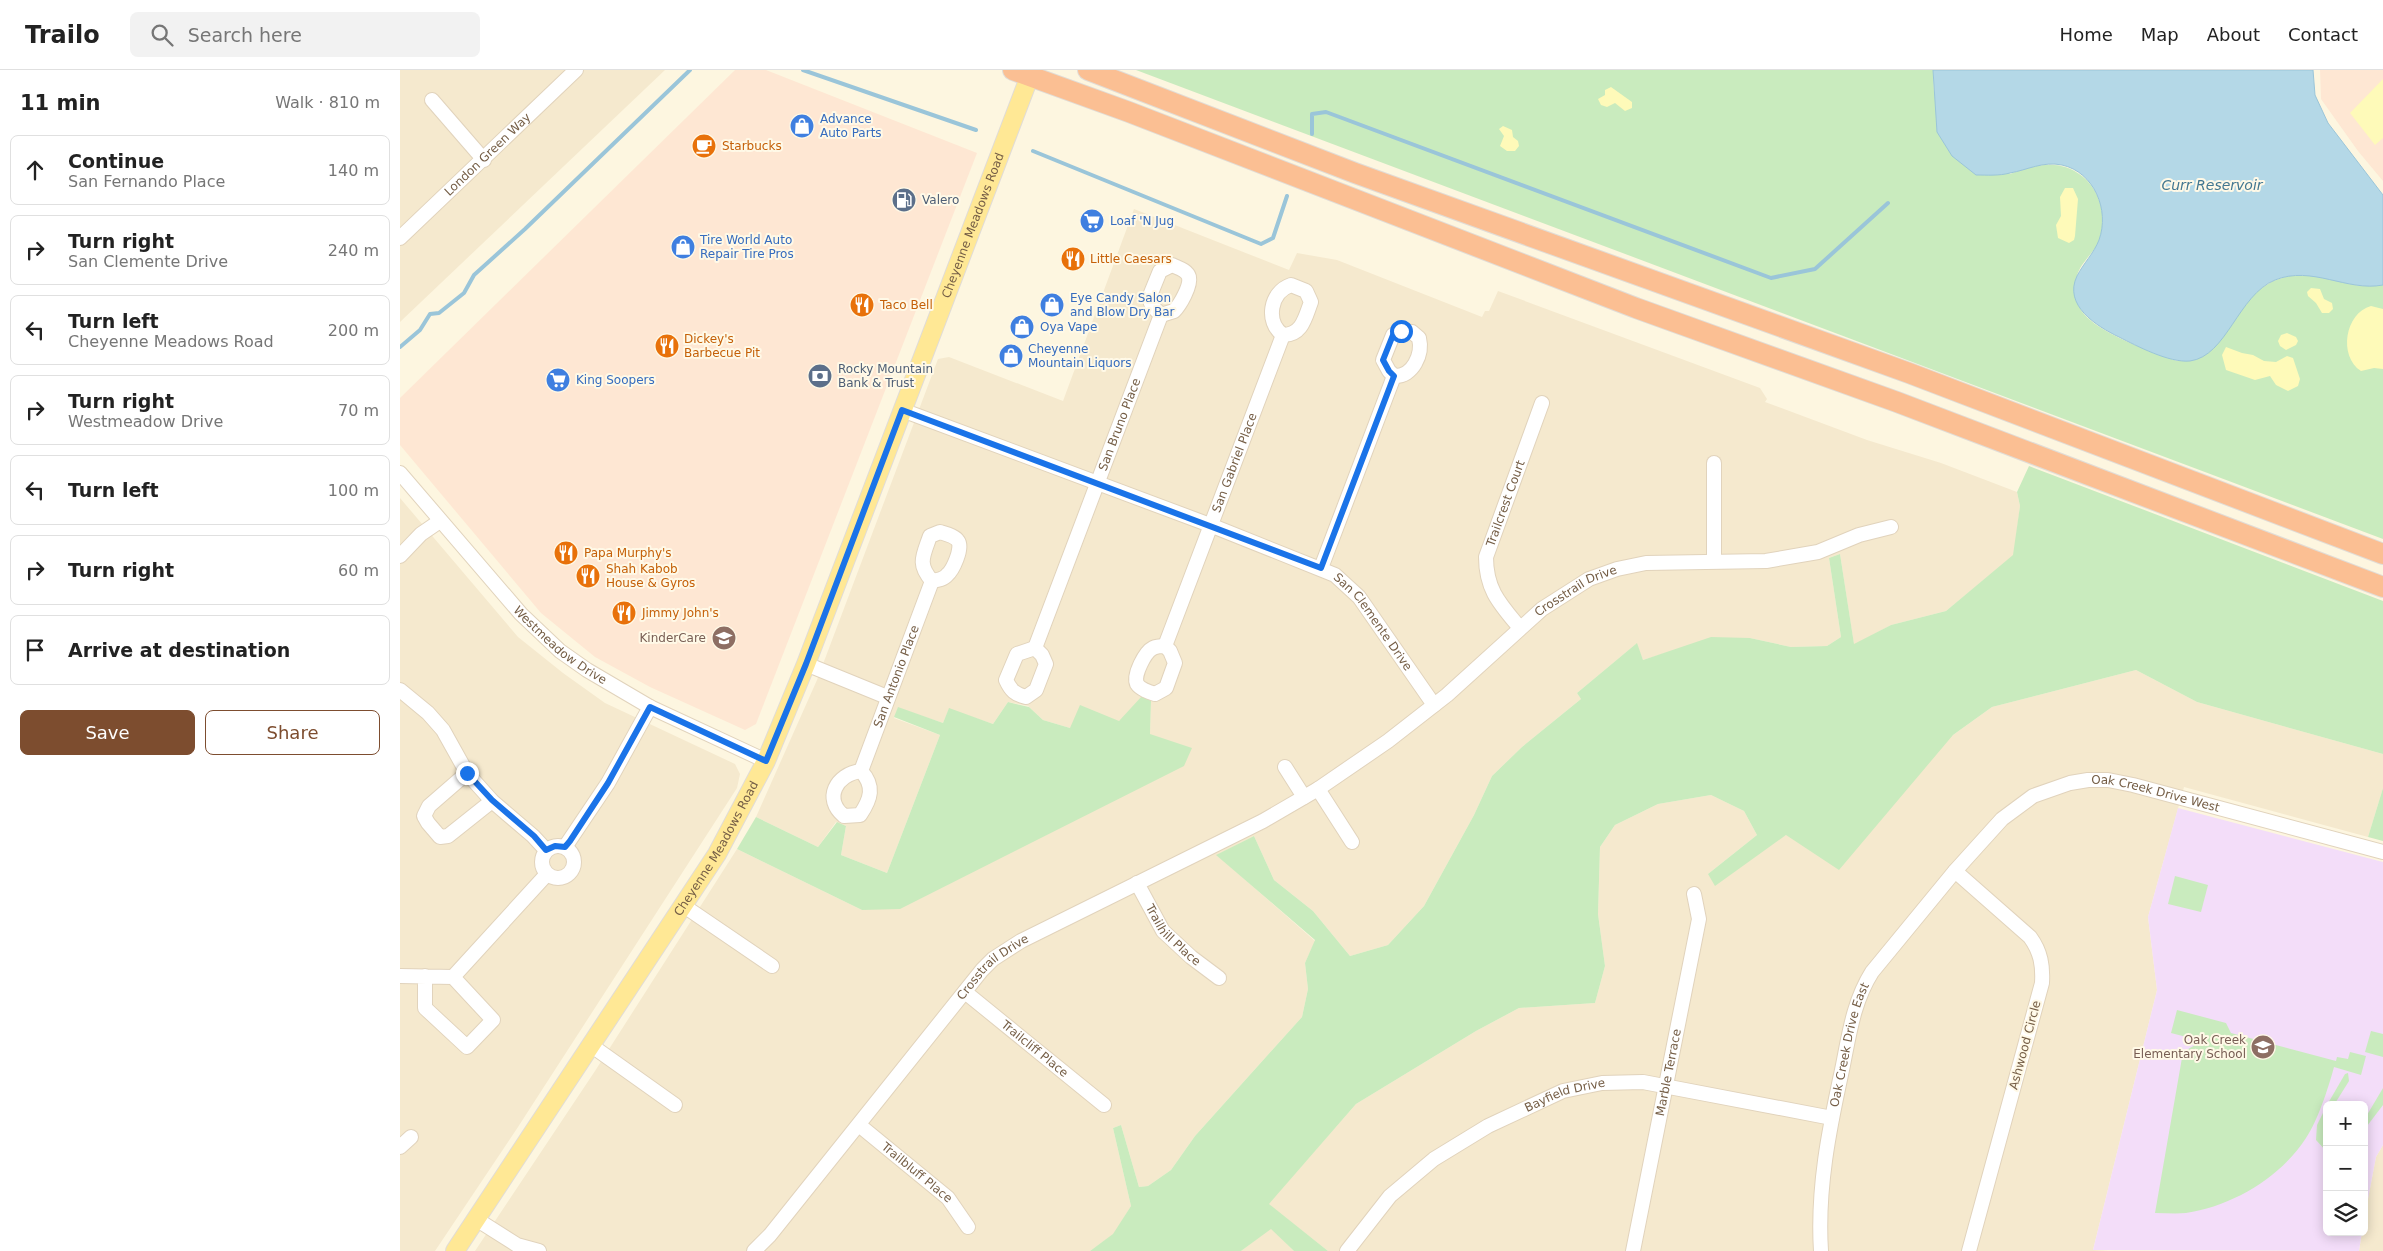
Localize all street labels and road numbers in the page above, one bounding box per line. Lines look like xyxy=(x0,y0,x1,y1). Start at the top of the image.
street label: London Green Way xyxy=(442,110,533,199)
street label: Cheyenne Meadows Road xyxy=(939,151,1007,300)
street label: San Bruno Place xyxy=(1096,376,1143,473)
street label: San Gabriel Place xyxy=(1209,411,1260,515)
street label: Trailcrest Court xyxy=(1483,458,1528,549)
street label: Crosstrail Drive xyxy=(1532,563,1619,619)
street label: San Clemente Drive xyxy=(1331,570,1415,673)
street label: Westmeadow Drive xyxy=(510,603,609,687)
street label: San Antonio Place xyxy=(871,623,922,730)
street label: Oak Creek Drive West xyxy=(2091,773,2222,815)
street label: Cheyenne Meadows Road xyxy=(671,779,761,919)
street label: Trailhill Place xyxy=(1142,901,1203,969)
street label: Crosstrail Drive xyxy=(954,931,1031,1003)
street label: Oak Creek Drive East xyxy=(1827,980,1872,1108)
street label: Ashwood Circle xyxy=(2006,999,2044,1091)
street label: Trailcliff Place xyxy=(998,1017,1071,1080)
street label: Marble Terrace xyxy=(1653,1028,1684,1117)
street label: Bayfield Drive xyxy=(1522,1076,1606,1115)
street label: Trailbluff Place xyxy=(878,1139,955,1206)

